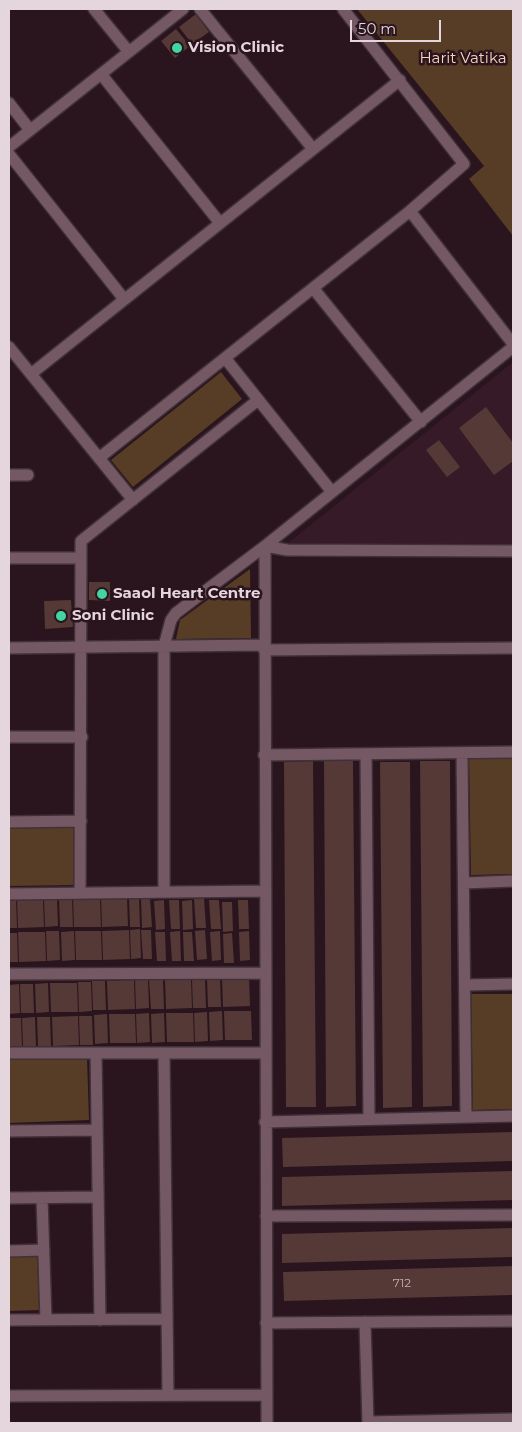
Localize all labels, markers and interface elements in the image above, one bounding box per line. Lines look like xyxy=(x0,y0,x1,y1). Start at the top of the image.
scale bar xyxy=(352,10,443,42)
text: 50 m xyxy=(358,19,396,38)
place label: Vision Clinic xyxy=(188,39,284,57)
marker: Vision Clinic xyxy=(170,41,184,55)
park label: Harit Vatika xyxy=(419,50,507,68)
place label: Saaol Heart Centre xyxy=(113,585,261,603)
marker: Saaol Heart Centre xyxy=(95,587,109,601)
place label: Soni Clinic xyxy=(72,607,154,625)
marker: Soni Clinic xyxy=(54,609,68,623)
house number: 712 xyxy=(393,1276,411,1290)

